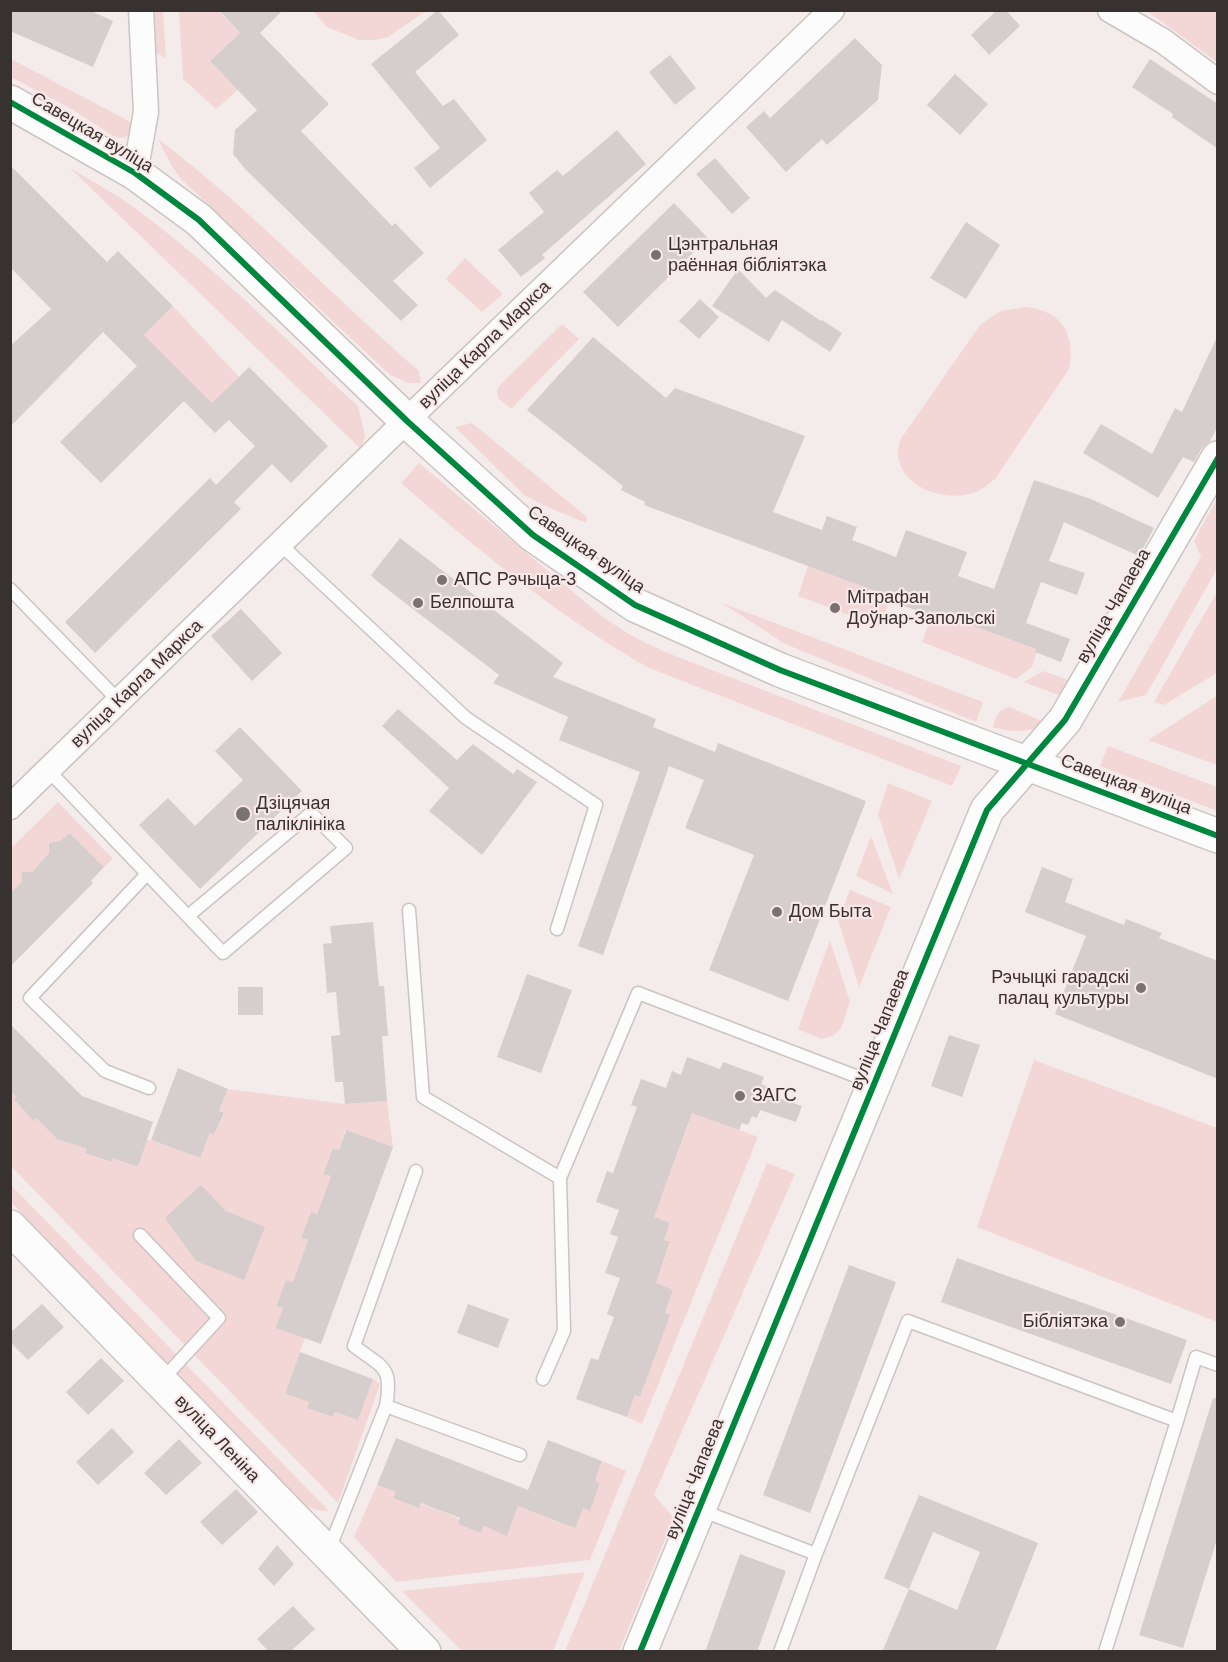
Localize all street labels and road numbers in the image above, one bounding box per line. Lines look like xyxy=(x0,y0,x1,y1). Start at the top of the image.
street label: Савецкая вуліца xyxy=(27,88,157,178)
street label: вуліца Карла Маркса xyxy=(414,276,556,414)
street label: Савецкая вуліца xyxy=(523,501,649,599)
street label: вуліца Чапаева xyxy=(1072,545,1156,667)
street label: вуліца Карла Маркса xyxy=(66,615,208,753)
street label: Савецкая вуліца xyxy=(1057,750,1195,820)
street label: вуліца Чапаева xyxy=(846,966,914,1094)
street label: вуліца Леніна xyxy=(170,1391,264,1487)
street label: вуліца Чапаева xyxy=(661,1415,729,1543)

